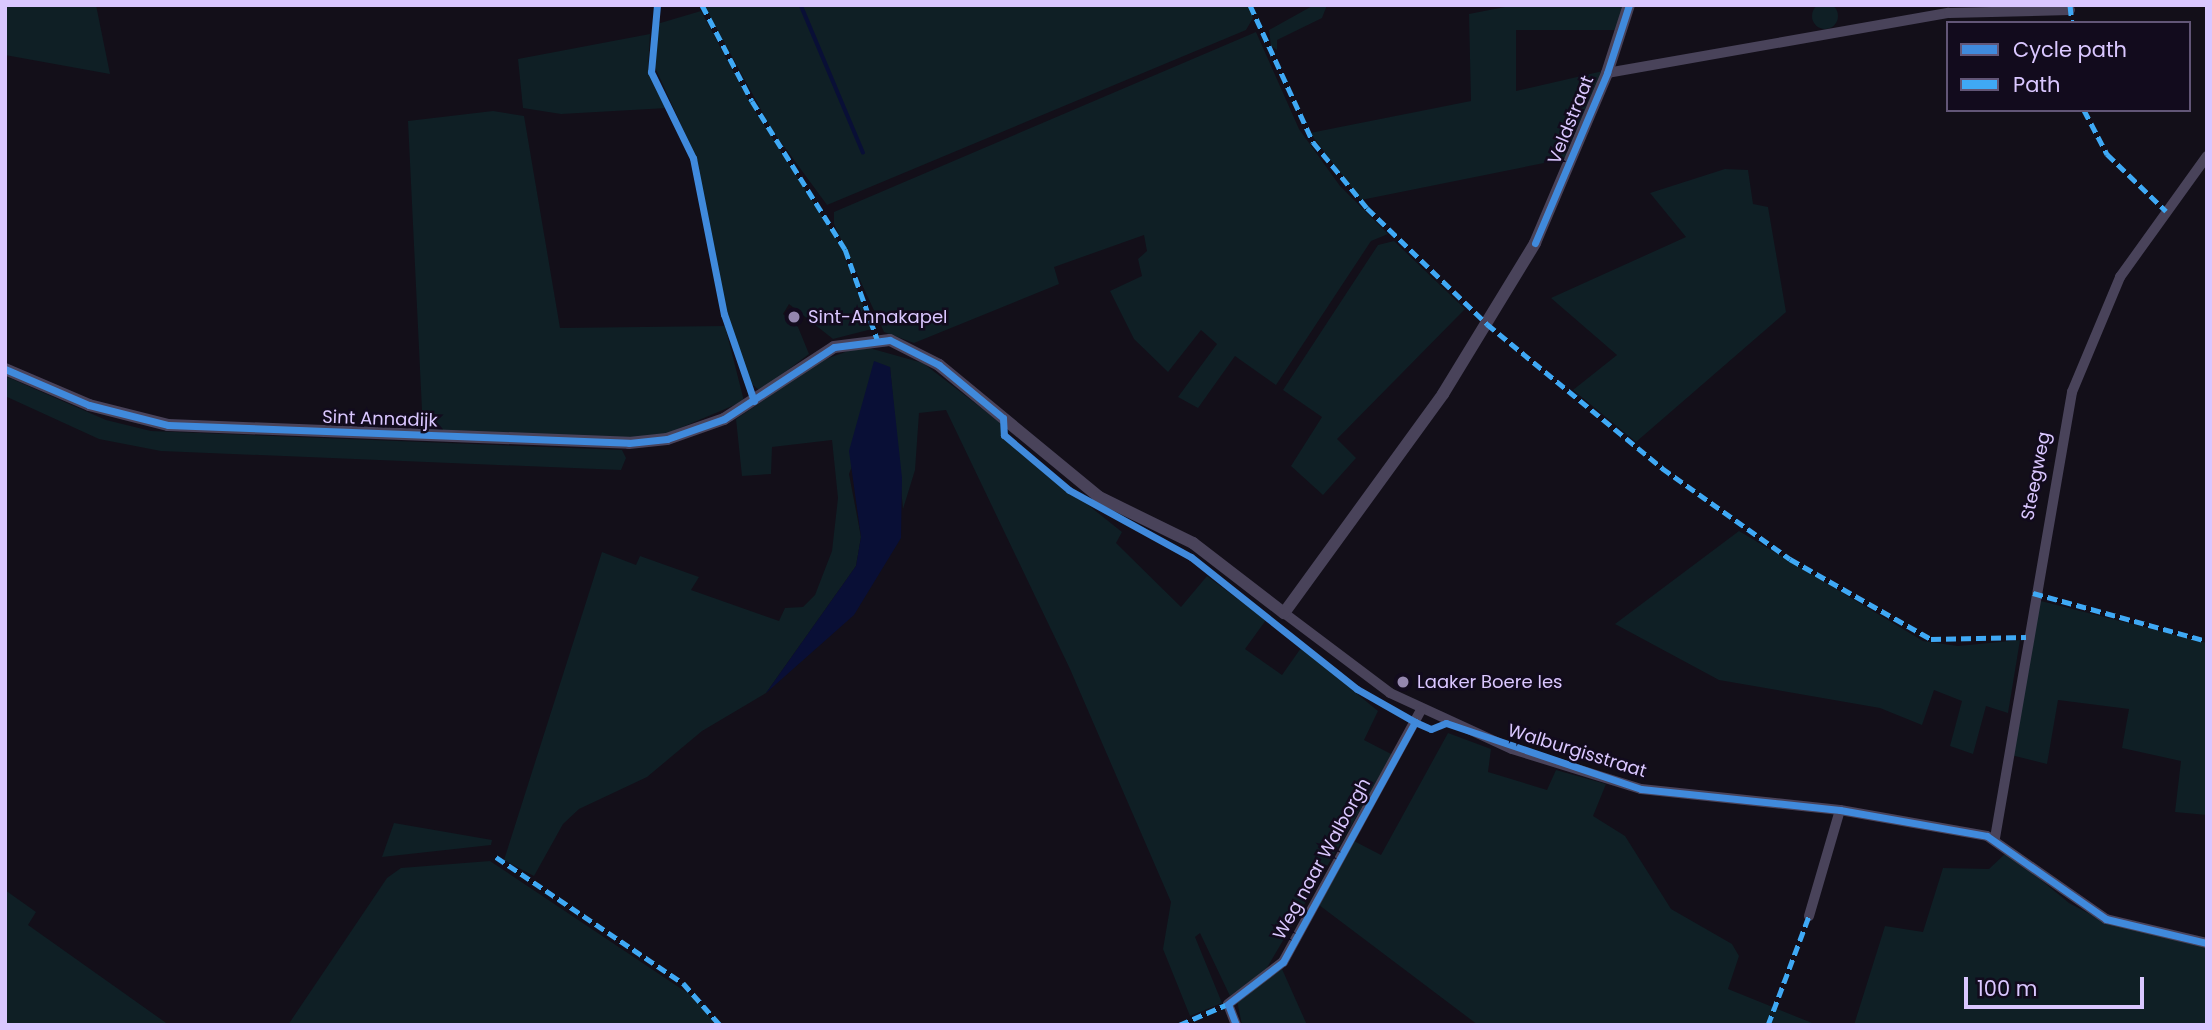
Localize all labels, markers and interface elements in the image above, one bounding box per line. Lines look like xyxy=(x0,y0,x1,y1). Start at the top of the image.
legend xyxy=(1946,21,2191,112)
text: Cycle path xyxy=(2013,35,2127,64)
text: Path xyxy=(2013,70,2060,99)
street label: Veldstraat xyxy=(1543,73,1599,167)
place label: Sint-Annakapel xyxy=(808,306,948,328)
marker: Sint-Annakapel xyxy=(786,309,802,325)
street label: Sint Annadijk xyxy=(322,406,438,432)
street label: Steegweg xyxy=(2017,430,2055,522)
place label: Laaker Boere Ies xyxy=(1417,671,1562,693)
marker: Laaker Boere Ies xyxy=(1395,674,1411,690)
street label: Walburgisstraat xyxy=(1505,720,1649,782)
street label: Weg naar Walborgh xyxy=(1269,774,1375,944)
scale bar xyxy=(1967,964,2147,1008)
text: 100 m xyxy=(1977,974,2037,1003)

